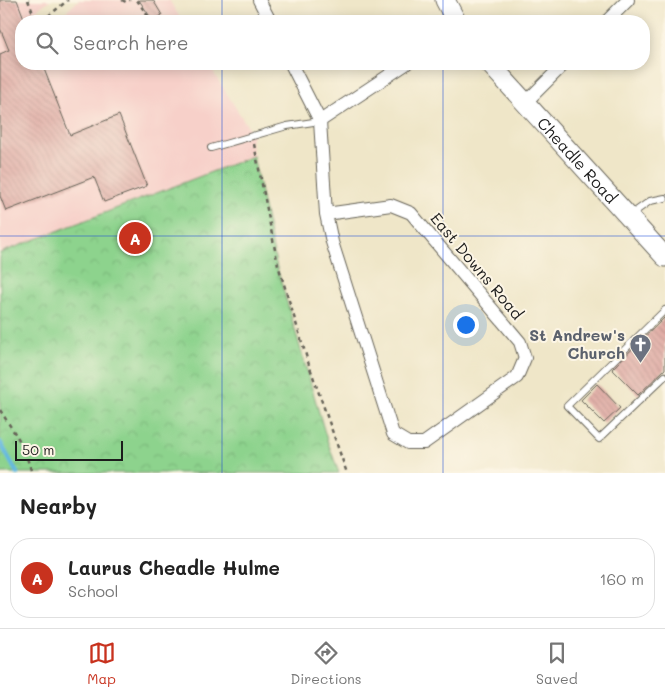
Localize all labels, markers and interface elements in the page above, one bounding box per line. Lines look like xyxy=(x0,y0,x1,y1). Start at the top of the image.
search box xyxy=(15,15,650,70)
icon: search xyxy=(33,29,61,57)
text: Search here xyxy=(73,30,189,55)
street label: Cheadle Road xyxy=(533,112,622,208)
street label: East Downs Road xyxy=(426,208,528,324)
pin: A xyxy=(119,219,151,257)
your location xyxy=(453,312,479,338)
place label: St Andrew's Church xyxy=(529,324,625,363)
church icon: St Andrew's Church xyxy=(629,332,653,363)
scale bar xyxy=(15,438,122,461)
text: 50 m xyxy=(22,440,54,459)
text: Nearby xyxy=(20,492,97,519)
text: Laurus Cheadle Hulme xyxy=(68,555,280,580)
text: A xyxy=(31,568,43,589)
text: 160 m xyxy=(599,568,644,589)
text: School xyxy=(68,580,118,601)
tab: Map xyxy=(87,639,116,688)
tab: Directions xyxy=(290,639,362,688)
tab: Saved xyxy=(536,639,578,688)

